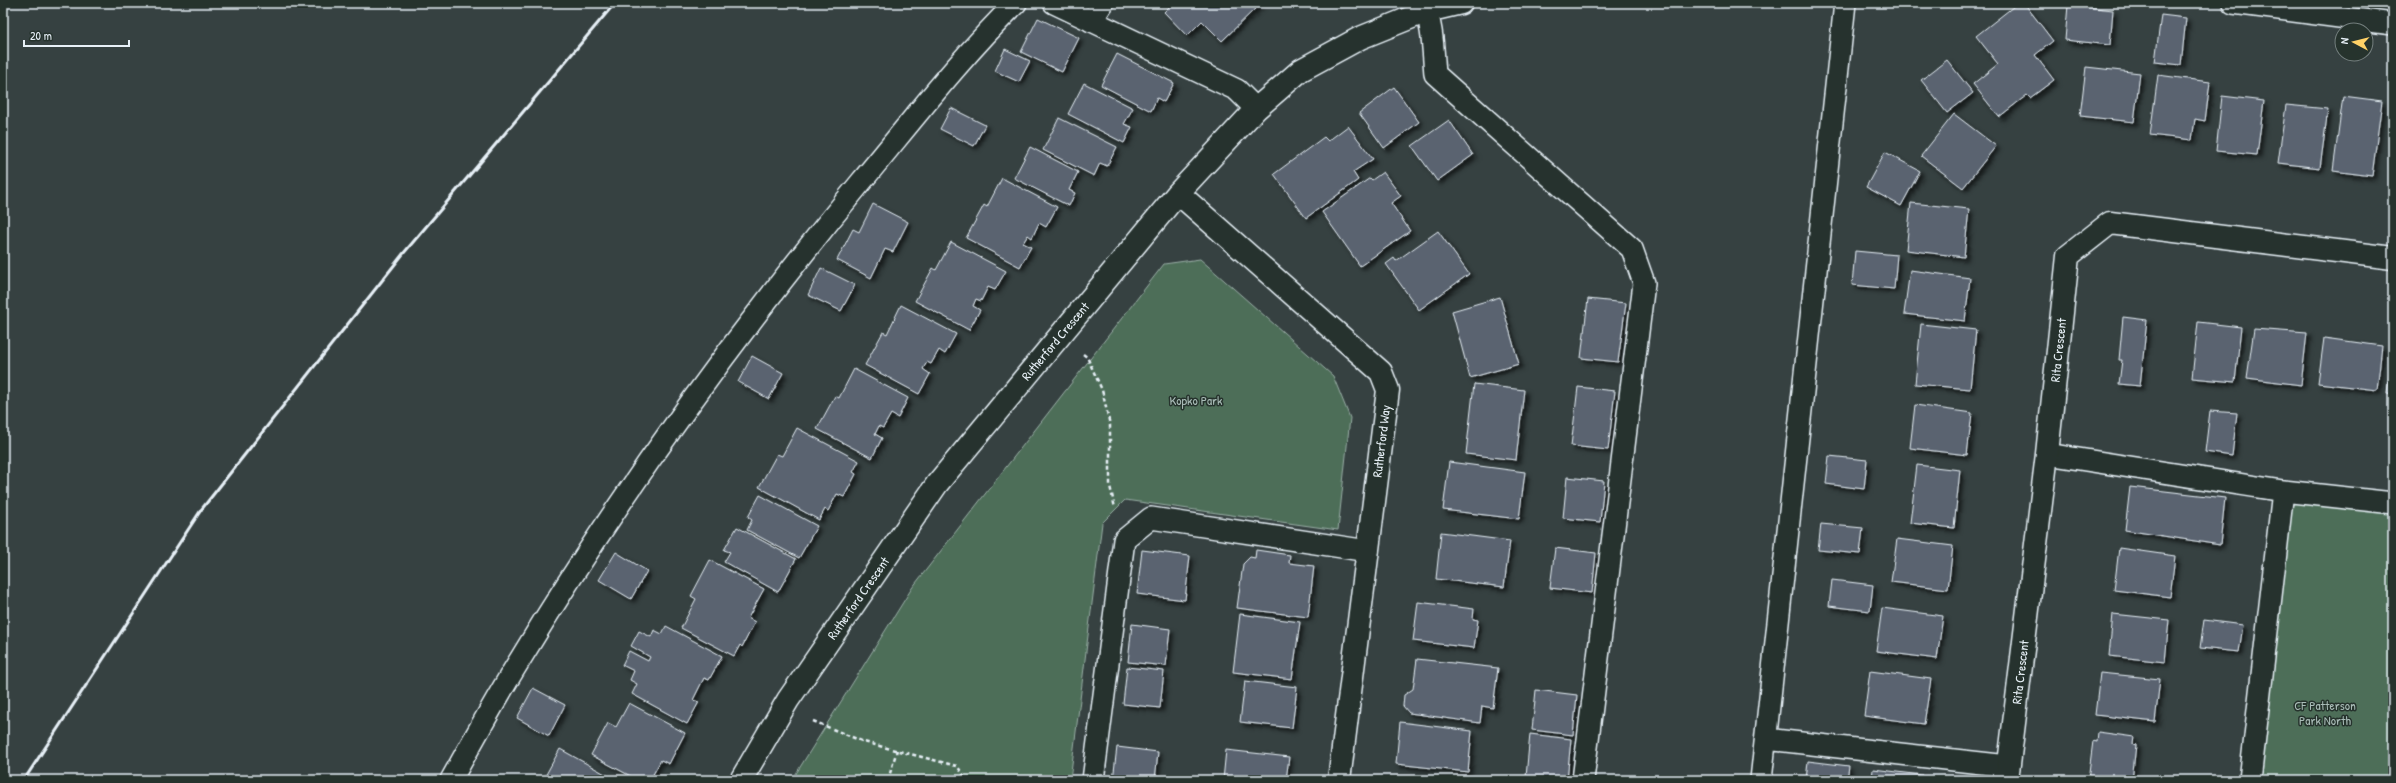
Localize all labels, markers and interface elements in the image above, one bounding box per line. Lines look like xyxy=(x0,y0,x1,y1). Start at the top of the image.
scale bar xyxy=(24,22,129,48)
north arrow xyxy=(2334,22,2374,62)
text: 20 m xyxy=(30,27,52,44)
text: N xyxy=(2337,37,2351,45)
street label: Rutherford Crescent xyxy=(1017,298,1093,384)
street label: Rita Crescent xyxy=(2046,317,2070,383)
park label: Kopko Park xyxy=(1170,391,1223,409)
street label: Rutherford Way xyxy=(1368,403,1394,478)
street label: Rutherford Crescent xyxy=(823,553,894,643)
street label: Rita Crescent xyxy=(2007,638,2033,705)
park label: CF Patterson Park North xyxy=(2294,696,2356,729)

